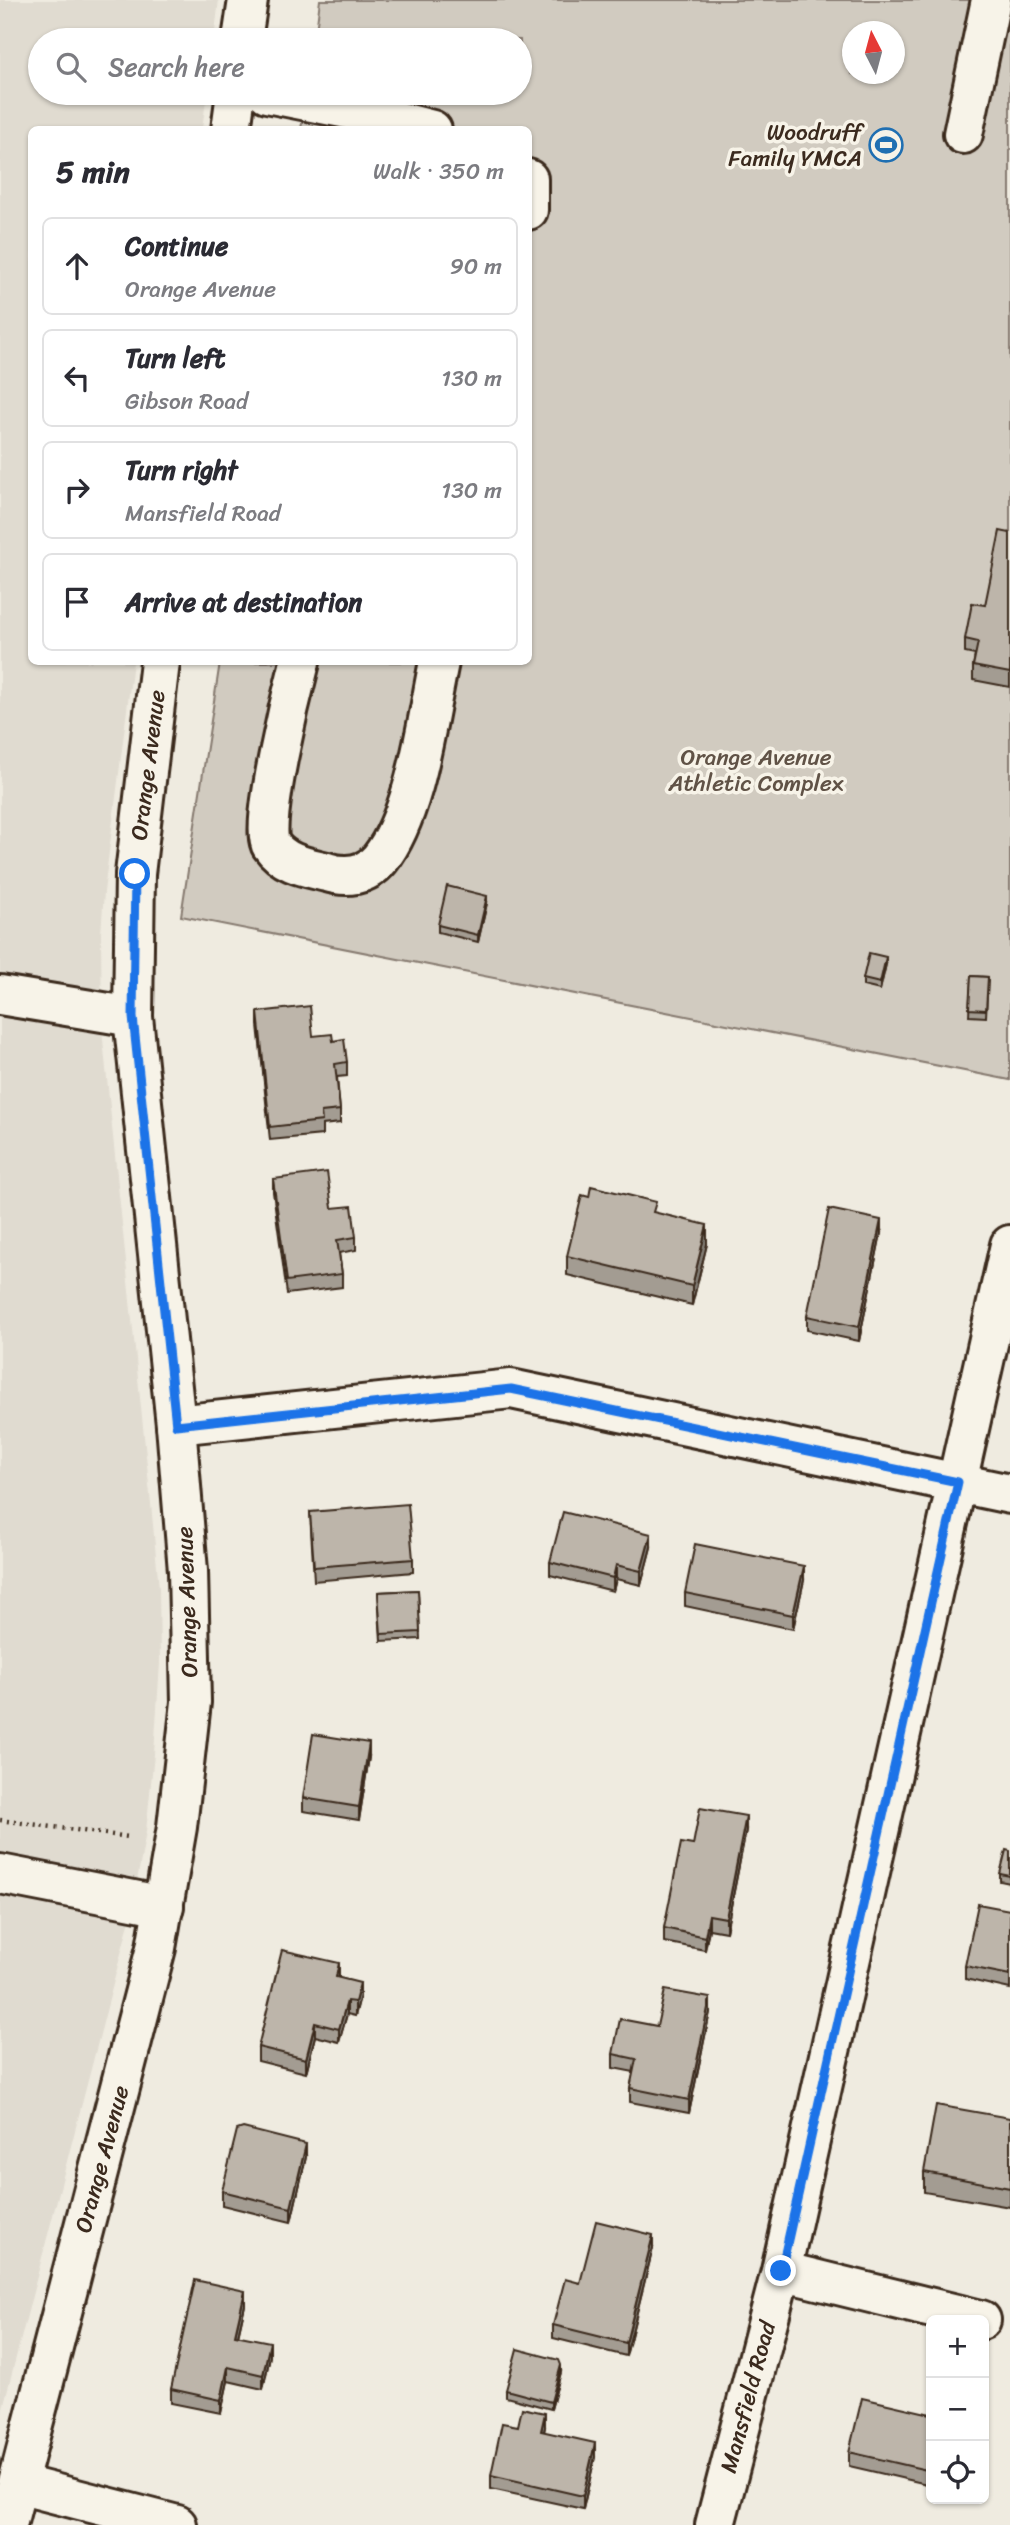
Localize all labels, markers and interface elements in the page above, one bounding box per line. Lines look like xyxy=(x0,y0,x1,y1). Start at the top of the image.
north arrow xyxy=(842,21,905,84)
search box xyxy=(28,28,532,105)
text: Search here xyxy=(108,44,245,90)
icon: search xyxy=(52,48,90,86)
place label: Woodruff Family YMCA xyxy=(728,112,866,179)
sports icon: Woodruff Family YMCA xyxy=(867,126,905,164)
text: 5 min xyxy=(56,145,130,199)
text: Walk · 350 m xyxy=(373,151,504,192)
text: Continue xyxy=(125,223,228,269)
text: 90 m xyxy=(450,246,502,287)
icon: ahead xyxy=(58,247,96,285)
text: Orange Avenue xyxy=(125,269,276,310)
text: Turn left xyxy=(125,335,225,381)
text: 130 m xyxy=(441,358,502,399)
icon: left xyxy=(58,359,96,397)
text: Gibson Road xyxy=(125,381,248,422)
text: Turn right xyxy=(125,447,238,493)
text: 130 m xyxy=(441,470,502,511)
icon: right xyxy=(58,471,96,509)
text: Mansfield Road xyxy=(125,493,281,534)
text: Arrive at destination xyxy=(125,579,362,625)
icon: arrive xyxy=(58,583,96,621)
street label: Orange Avenue xyxy=(118,687,178,842)
park label: Orange Avenue Athletic Complex xyxy=(667,737,844,804)
route start xyxy=(119,858,150,889)
street label: Orange Avenue xyxy=(164,1526,210,1678)
street label: Orange Avenue xyxy=(63,2081,141,2237)
route end xyxy=(765,2255,796,2286)
street label: Mansfield Road xyxy=(708,2315,788,2478)
map controls xyxy=(926,2315,989,2504)
button: + xyxy=(926,2315,989,2378)
button: − xyxy=(926,2378,989,2441)
button: locate xyxy=(926,2441,989,2504)

